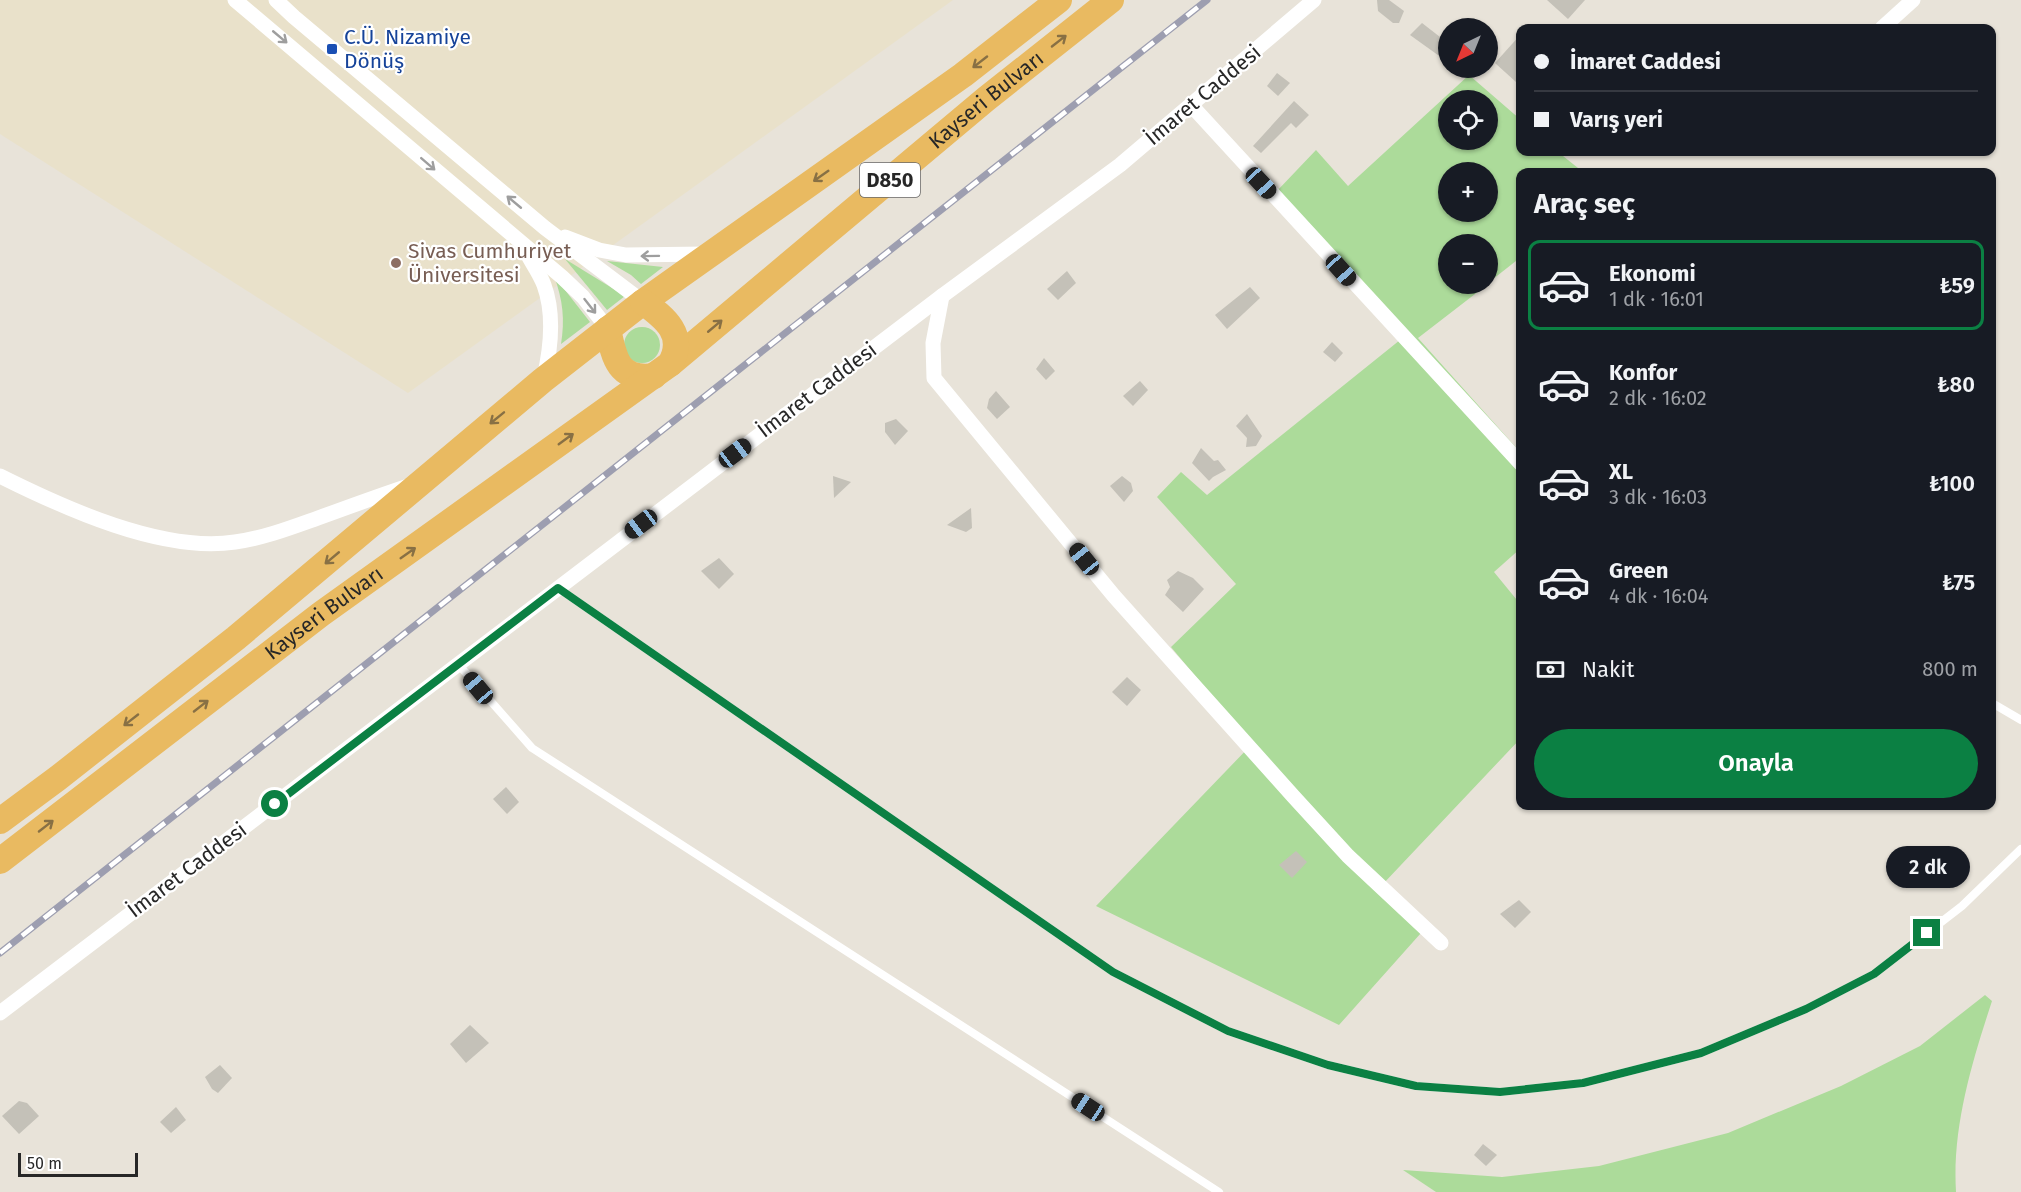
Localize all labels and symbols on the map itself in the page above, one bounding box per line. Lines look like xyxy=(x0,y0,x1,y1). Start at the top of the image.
north arrow xyxy=(1438,18,1498,78)
place label: C.Ü. Nizamiye Dönüş xyxy=(344,24,471,74)
one-way arrow xyxy=(272,31,288,44)
one-way arrow xyxy=(1051,35,1067,48)
street label: İmaret Caddesi xyxy=(1140,39,1266,151)
marker: C.Ü. Nizamiye Dönüş xyxy=(325,42,339,56)
street label: Kayseri Bulvarı xyxy=(923,45,1049,154)
one-way arrow xyxy=(972,56,988,69)
one-way arrow xyxy=(420,157,435,171)
road number: D850 xyxy=(860,163,920,197)
car xyxy=(1242,164,1280,202)
one-way arrow xyxy=(813,169,829,182)
one-way arrow xyxy=(506,196,522,209)
place label: Sivas Cumhuriyet Üniversitesi xyxy=(408,238,572,288)
one-way arrow xyxy=(641,250,661,261)
car xyxy=(1322,251,1360,289)
marker: Sivas Cumhuriyet Üniversitesi xyxy=(389,256,403,270)
one-way arrow xyxy=(584,298,597,314)
one-way arrow xyxy=(707,319,722,333)
street label: İmaret Caddesi xyxy=(752,337,882,443)
one-way arrow xyxy=(489,412,505,425)
one-way arrow xyxy=(558,433,574,445)
car xyxy=(715,435,755,471)
car xyxy=(621,506,661,542)
car xyxy=(1066,539,1102,579)
one-way arrow xyxy=(399,546,415,559)
one-way arrow xyxy=(325,552,341,565)
street label: Kayseri Bulvarı xyxy=(260,561,388,665)
car xyxy=(460,668,496,708)
one-way arrow xyxy=(192,700,208,713)
one-way arrow xyxy=(124,713,140,726)
route start xyxy=(261,790,288,817)
street label: İmaret Caddesi xyxy=(122,817,252,923)
one-way arrow xyxy=(38,819,54,832)
callout: 2 dk xyxy=(1885,846,1969,888)
route end xyxy=(1913,919,1940,946)
car xyxy=(1068,1090,1108,1124)
scale bar xyxy=(18,1150,138,1178)

